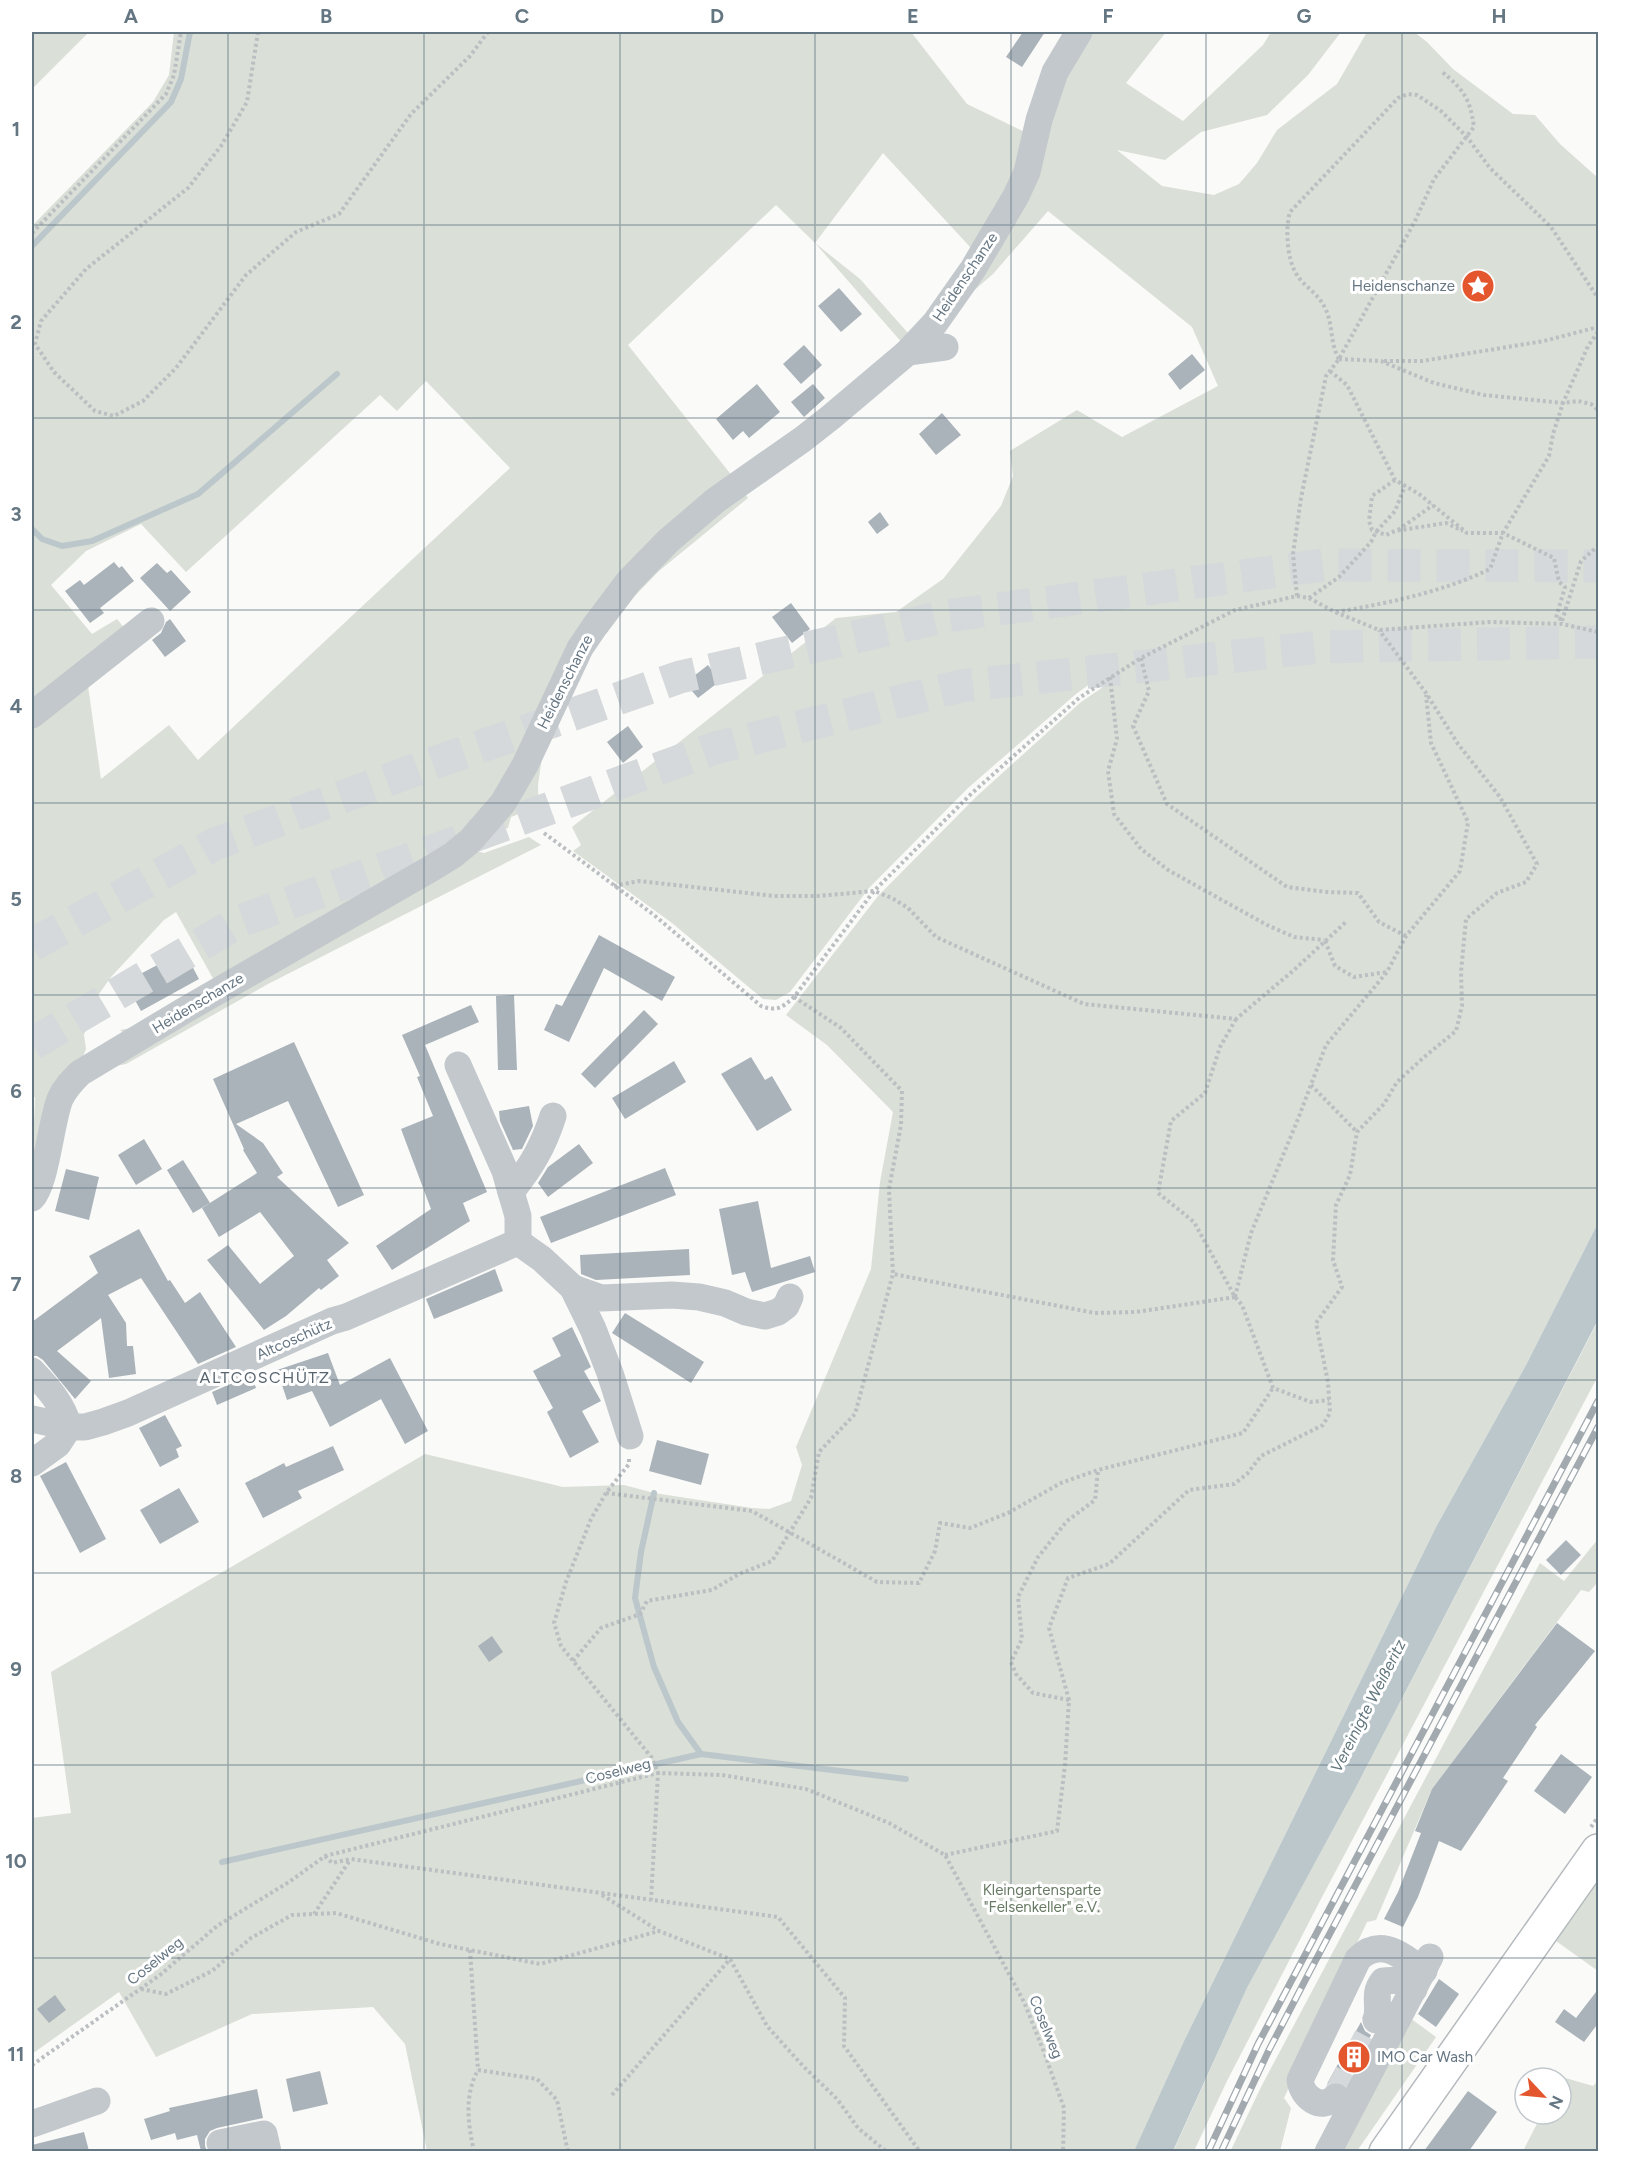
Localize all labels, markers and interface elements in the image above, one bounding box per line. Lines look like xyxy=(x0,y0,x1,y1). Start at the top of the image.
text: A xyxy=(124,4,139,28)
text: B xyxy=(320,4,332,28)
text: C xyxy=(515,4,529,28)
text: D xyxy=(710,4,724,28)
text: E xyxy=(907,4,919,28)
text: F xyxy=(1102,4,1114,28)
text: G xyxy=(1297,4,1312,28)
text: H xyxy=(1492,4,1507,28)
text: 1 xyxy=(12,117,20,141)
street label: Heidenschanze xyxy=(929,229,1001,325)
place icon: Heidenschanze xyxy=(1460,268,1496,304)
place label: Heidenschanze xyxy=(1352,277,1455,295)
text: 2 xyxy=(10,310,22,334)
text: 3 xyxy=(10,502,22,526)
street label: Heidenschanze xyxy=(534,632,596,732)
text: 4 xyxy=(10,694,23,718)
text: 5 xyxy=(10,887,22,911)
street label: Heidenschanze xyxy=(149,969,247,1037)
text: 6 xyxy=(10,1079,22,1103)
text: 7 xyxy=(10,1272,22,1296)
street label: Altcoschütz xyxy=(253,1314,335,1364)
district label: ALTCOSCHÜTZ xyxy=(200,1368,330,1387)
text: 8 xyxy=(10,1464,22,1488)
water label: Vereinigte Weißeritz xyxy=(1326,1636,1410,1775)
text: 9 xyxy=(10,1657,22,1681)
street label: Coselweg xyxy=(584,1754,652,1788)
text: 10 xyxy=(5,1849,27,1873)
park label: Kleingartensparte "Felsenkeller" e.V. xyxy=(983,1881,1101,1916)
street label: Coselweg xyxy=(123,1933,187,1989)
street label: Coselweg xyxy=(1025,1993,1067,2061)
building icon: IMO Car Wash xyxy=(1336,2039,1372,2075)
text: 11 xyxy=(8,2042,24,2066)
place label: IMO Car Wash xyxy=(1377,2048,1473,2066)
north arrow xyxy=(1513,2066,1573,2126)
text: N xyxy=(1545,2093,1567,2112)

